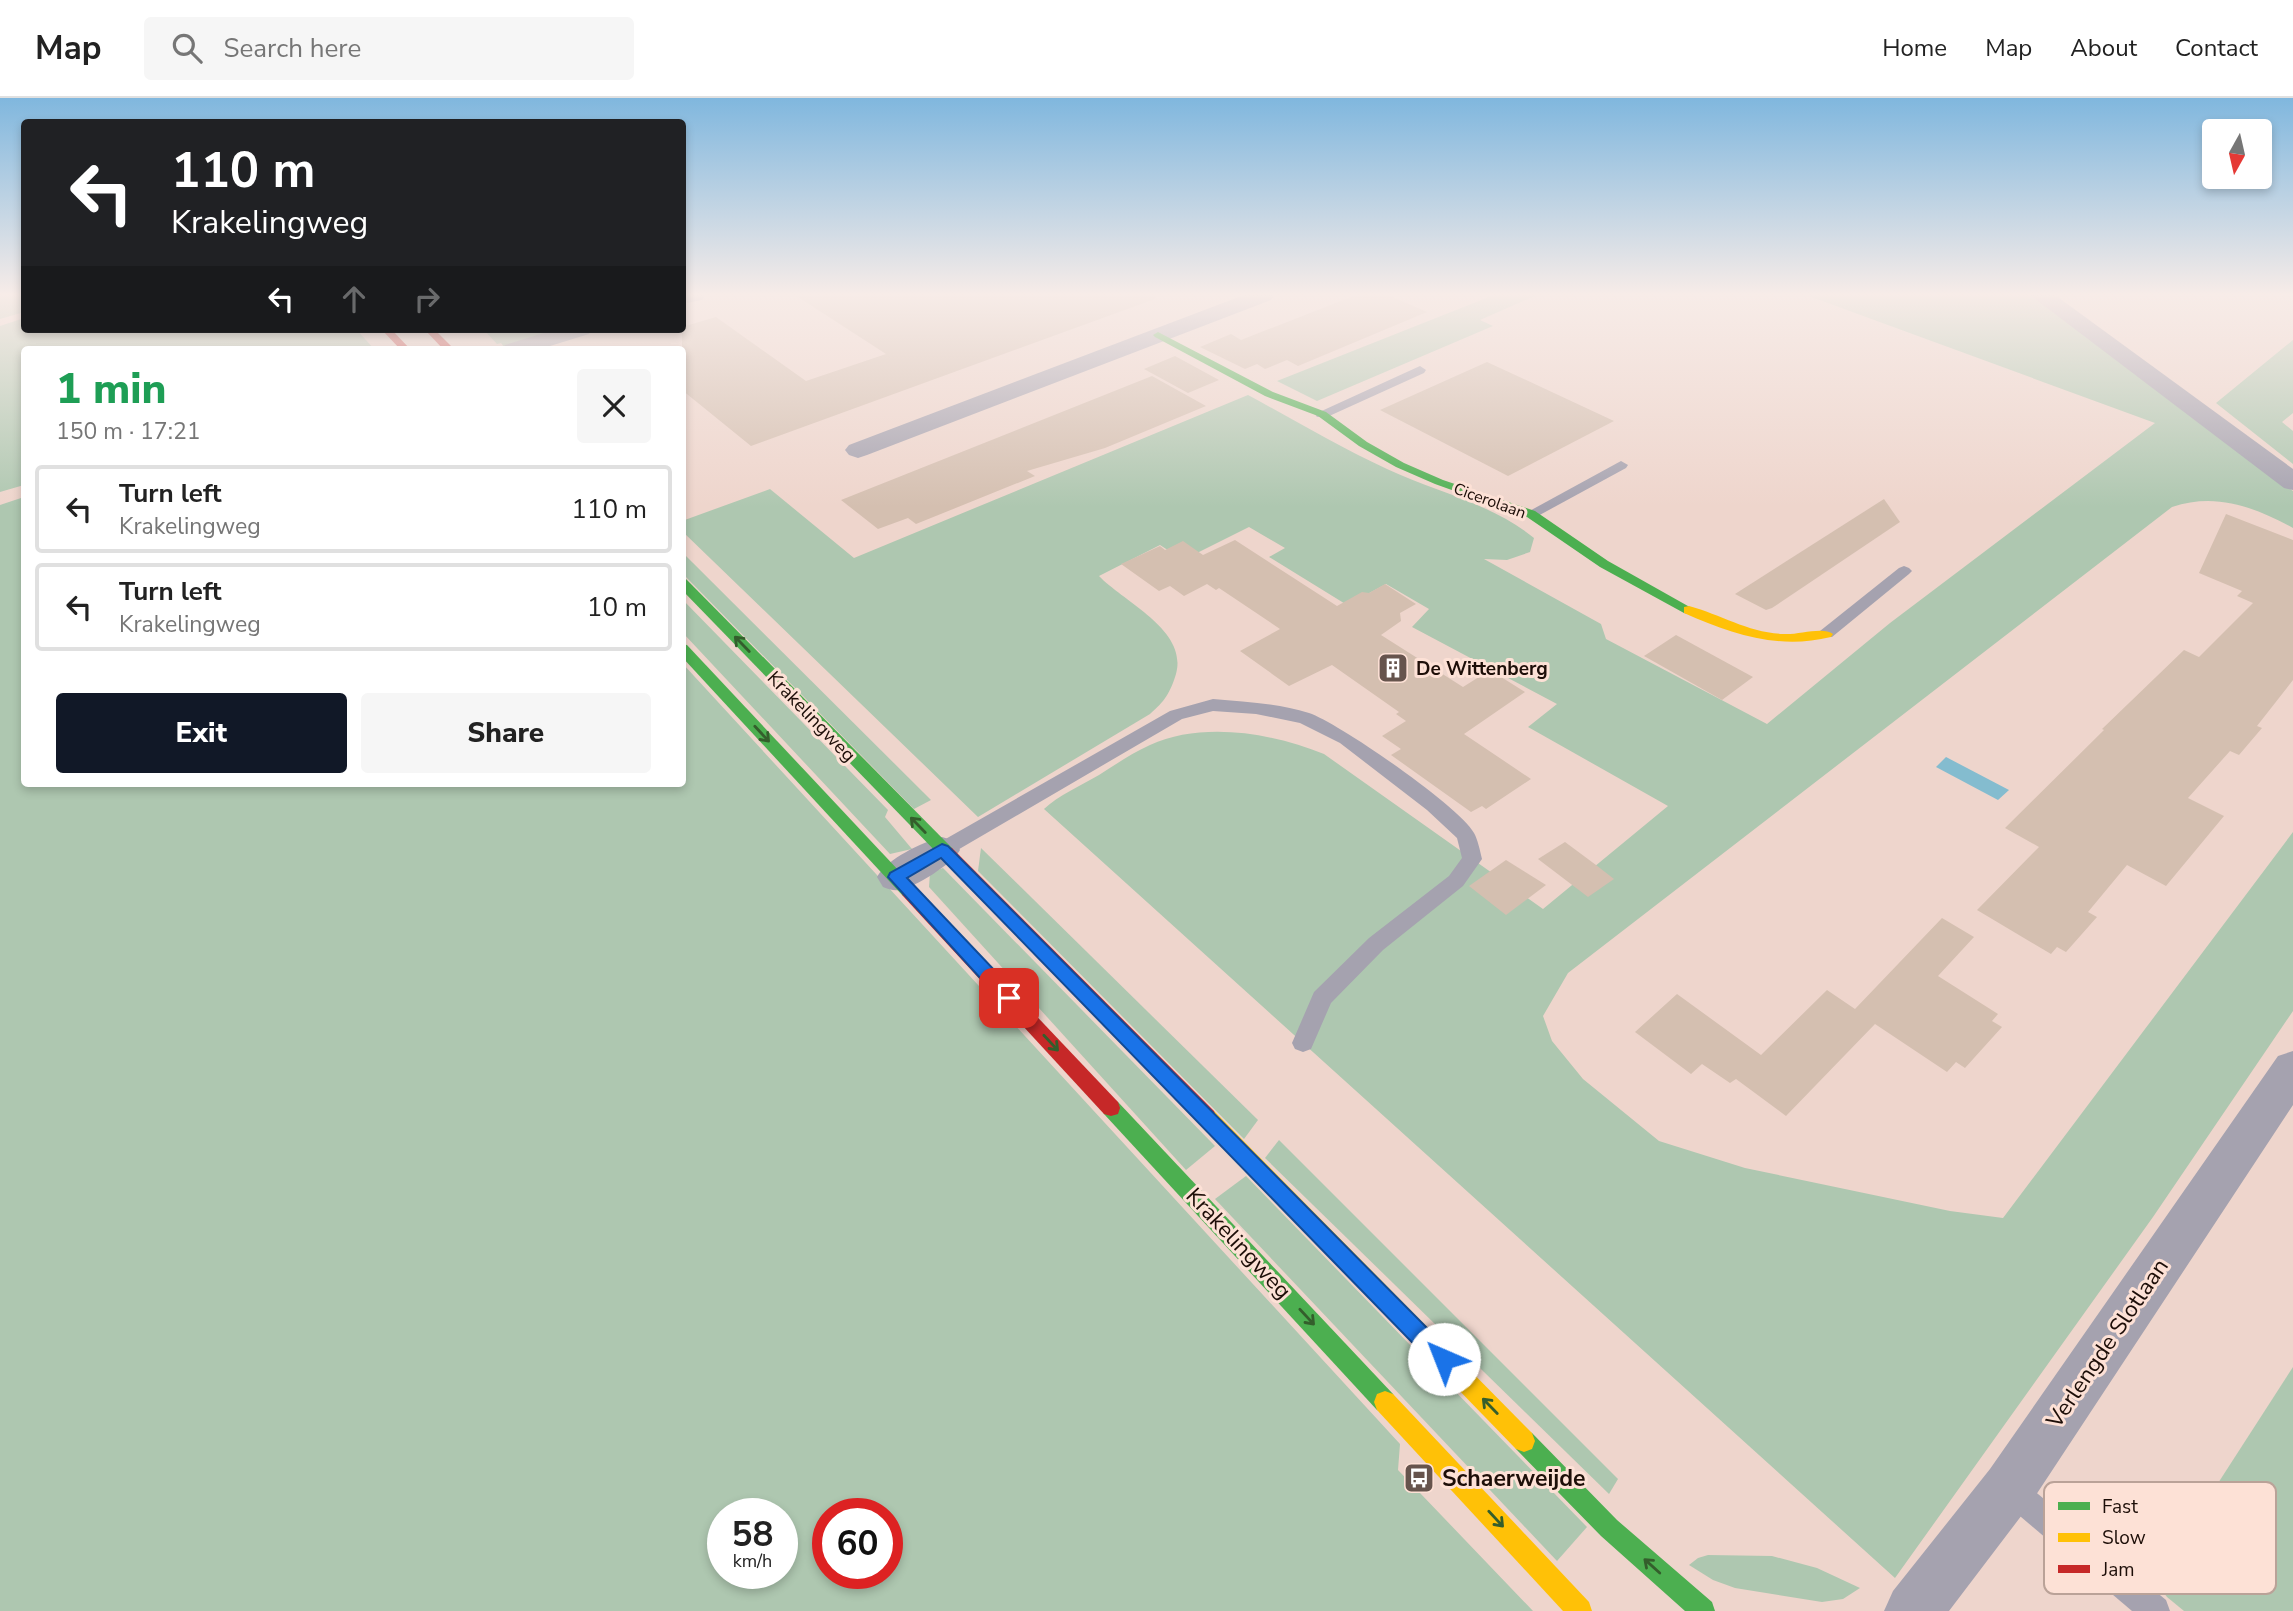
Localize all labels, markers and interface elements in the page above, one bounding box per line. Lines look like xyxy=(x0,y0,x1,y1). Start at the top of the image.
search box xyxy=(144,17,634,80)
text: Map xyxy=(35,26,102,71)
icon: search xyxy=(168,29,206,67)
text: Search here xyxy=(224,31,361,66)
text: Home xyxy=(1882,32,1947,64)
text: Map xyxy=(1985,32,2032,64)
text: About xyxy=(2070,32,2137,64)
text: Contact xyxy=(2175,32,2258,64)
north arrow xyxy=(2202,119,2272,189)
map controls xyxy=(2202,119,2272,189)
text: 110 m xyxy=(171,137,315,204)
icon: left xyxy=(56,147,147,238)
text: Krakelingweg xyxy=(171,201,368,244)
icon: left xyxy=(262,280,300,318)
icon: ahead xyxy=(335,280,373,318)
icon: right xyxy=(408,280,446,318)
text: 1 min xyxy=(56,361,166,418)
button: close xyxy=(577,369,651,443)
text: 150 m · 17:21 xyxy=(56,416,201,447)
text: Turn left xyxy=(119,476,222,511)
street label: Cicerolaan xyxy=(1450,478,1529,524)
icon: left xyxy=(60,490,98,528)
text: 110 m xyxy=(571,492,647,527)
text: Krakelingweg xyxy=(119,511,261,542)
text: Turn left xyxy=(119,574,222,609)
icon: left xyxy=(60,588,98,626)
text: 10 m xyxy=(587,590,647,625)
text: Krakelingweg xyxy=(119,609,261,640)
one-way arrow xyxy=(734,636,751,653)
building icon: De Wittenberg xyxy=(1376,651,1410,685)
place label: De Wittenberg xyxy=(1416,656,1548,682)
street label: Krakelingweg xyxy=(761,666,861,768)
button: Exit xyxy=(56,693,347,773)
button: Share xyxy=(361,693,651,773)
one-way arrow xyxy=(754,725,771,742)
one-way arrow xyxy=(909,816,926,833)
pin xyxy=(979,968,1039,1028)
icon: arrive xyxy=(990,979,1028,1017)
one-way arrow xyxy=(1043,1034,1060,1051)
street label: Krakelingweg xyxy=(1179,1181,1298,1306)
street label: Verlengde Slotlaan xyxy=(2039,1253,2176,1435)
one-way arrow xyxy=(1299,1308,1316,1325)
position arrow xyxy=(1407,1322,1481,1396)
one-way arrow xyxy=(1481,1398,1498,1415)
bus stop icon: Schaerweijde xyxy=(1402,1461,1436,1495)
place label: Schaerweijde xyxy=(1442,1463,1586,1494)
legend xyxy=(2044,1482,2276,1594)
text: Fast xyxy=(2102,1494,2138,1520)
speed limit sign: 60 xyxy=(812,1498,903,1589)
one-way arrow xyxy=(1488,1510,1505,1527)
text: 58 xyxy=(731,1511,774,1558)
text: Slow xyxy=(2102,1525,2146,1551)
text: km/h xyxy=(733,1549,772,1573)
one-way arrow xyxy=(1644,1557,1661,1574)
text: Jam xyxy=(2101,1557,2135,1583)

